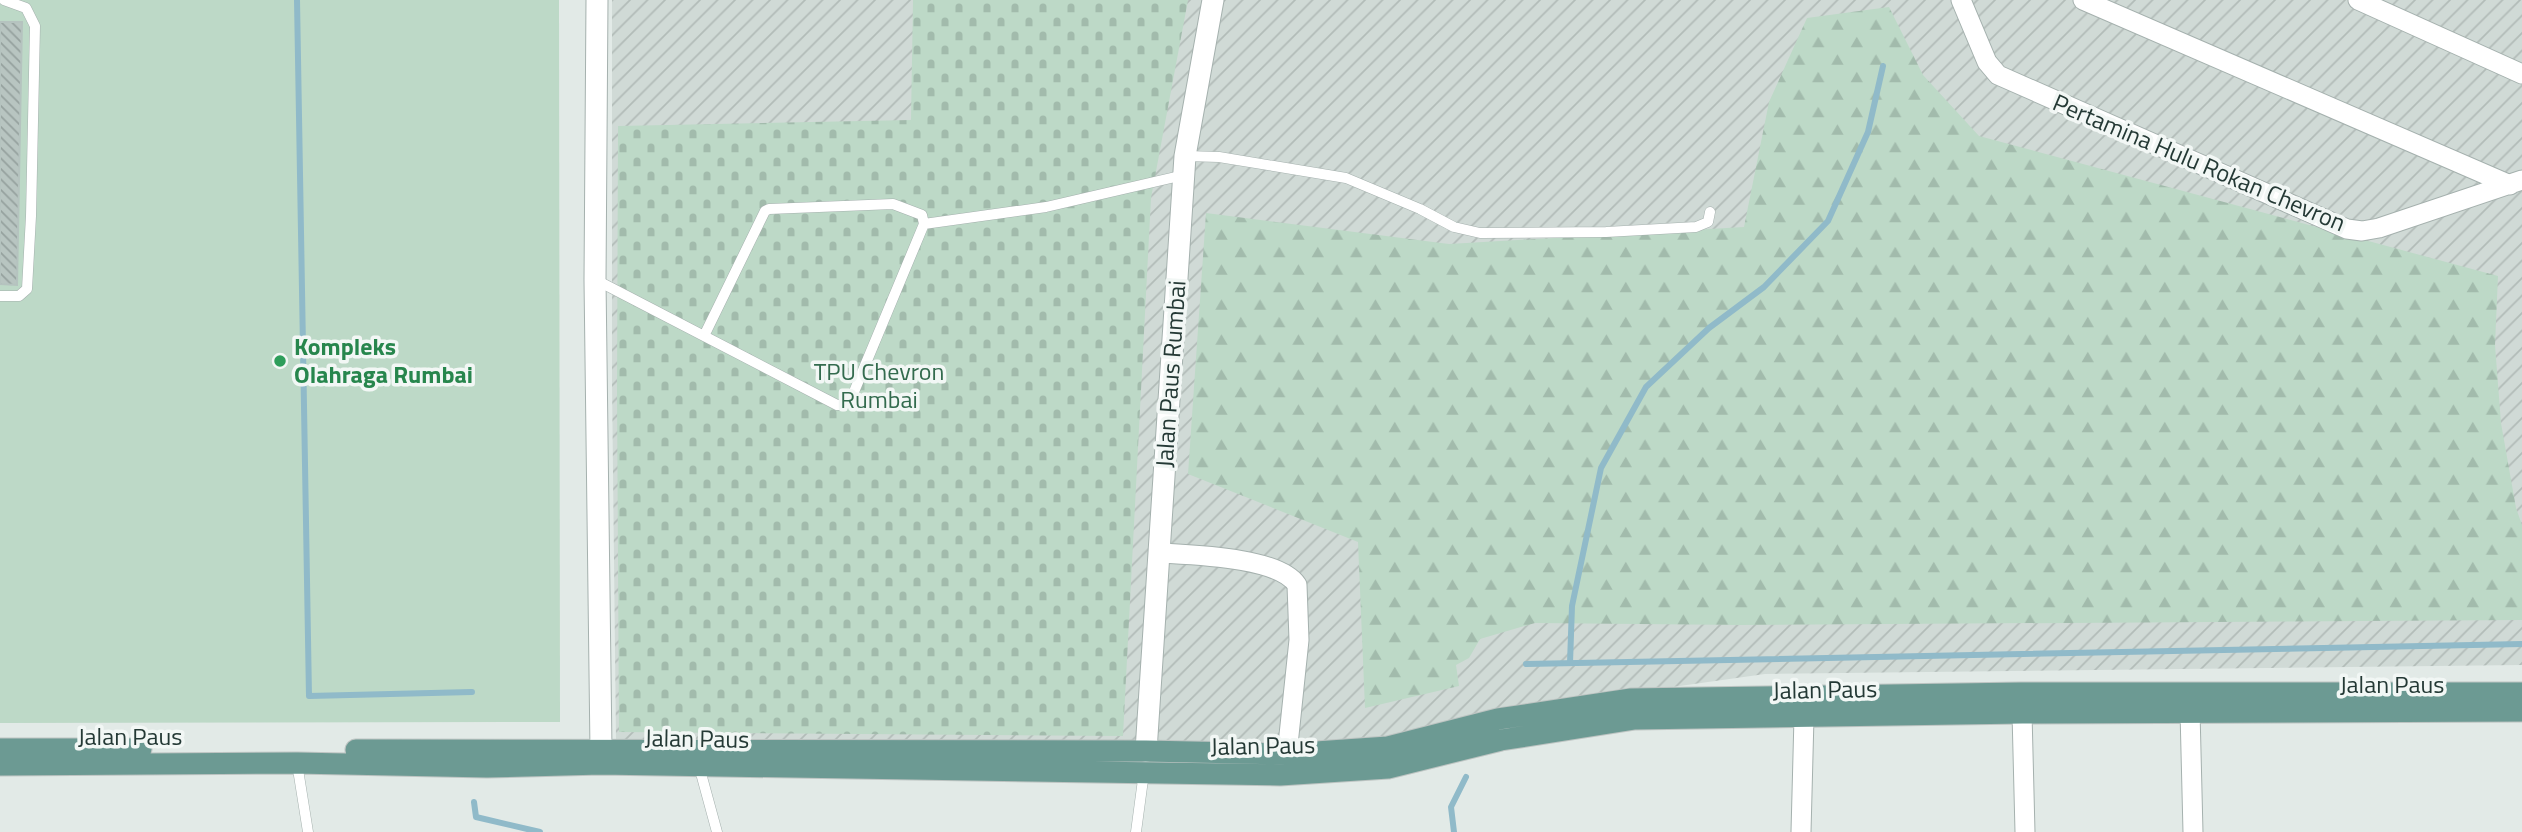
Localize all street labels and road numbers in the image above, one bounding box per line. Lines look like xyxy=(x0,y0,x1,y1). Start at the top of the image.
street label: Pertamina Hulu Rokan Chevron xyxy=(2047,84,2351,240)
street label: Jalan Paus Rumbai xyxy=(1146,279,1194,469)
street label: Jalan Paus xyxy=(2340,666,2444,702)
street label: Jalan Paus xyxy=(1772,670,1878,708)
street label: Jalan Paus xyxy=(78,718,182,754)
street label: Jalan Paus xyxy=(644,719,750,757)
street label: Jalan Paus xyxy=(1210,726,1316,764)

